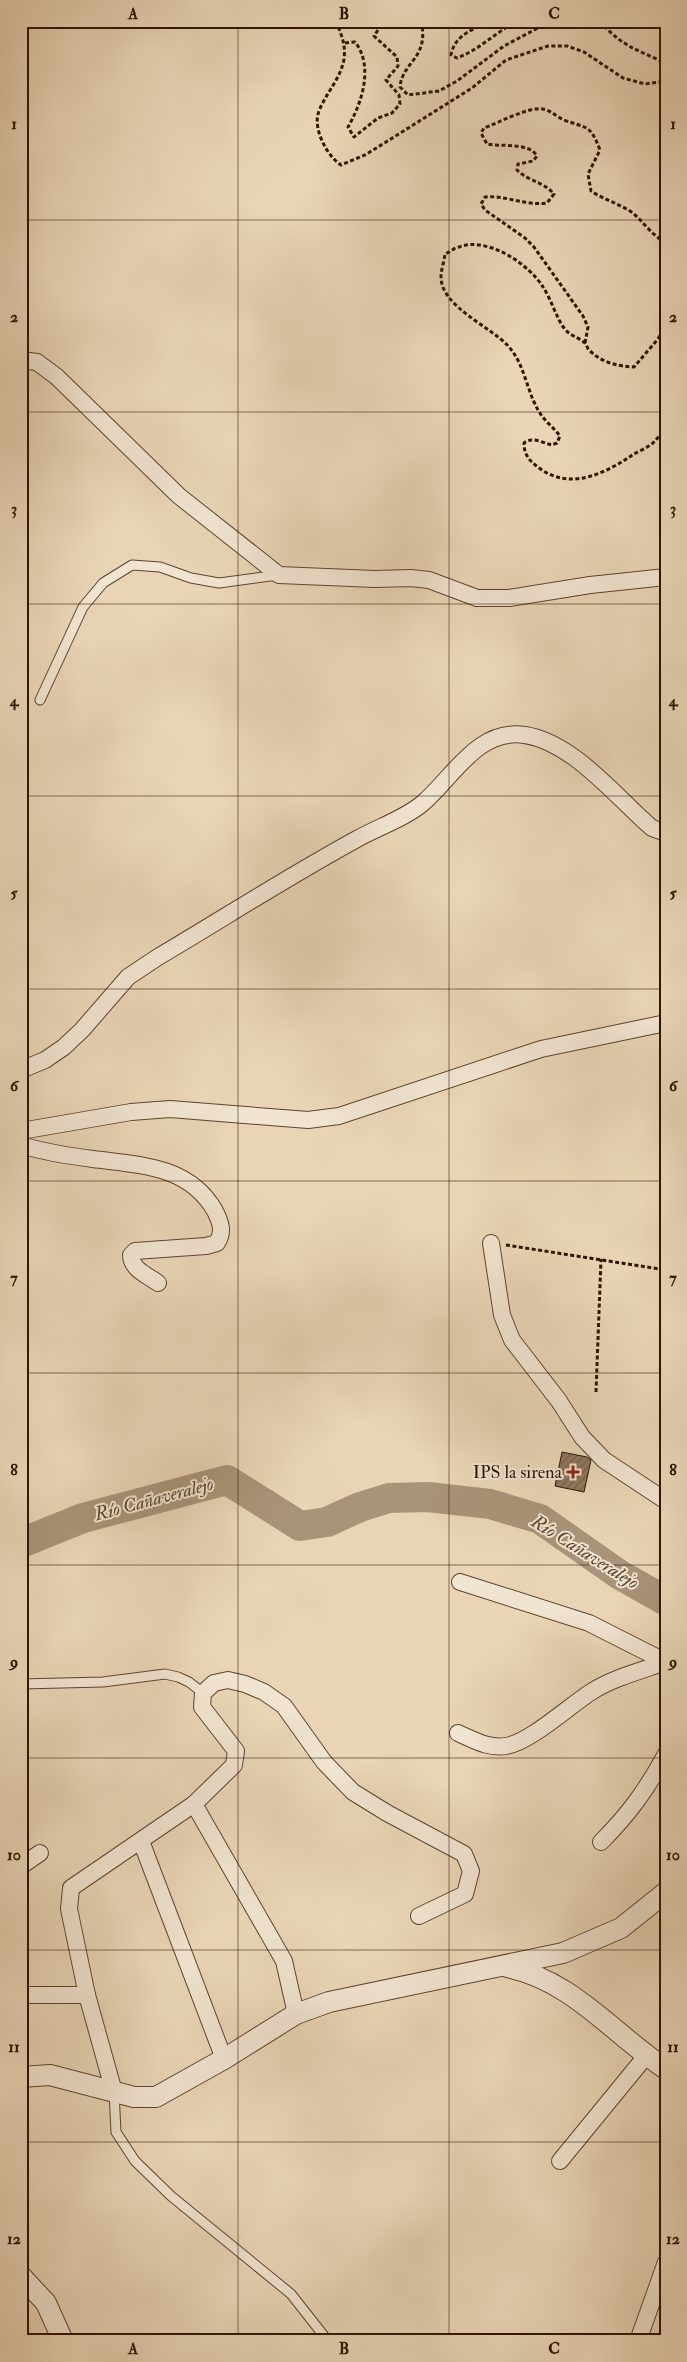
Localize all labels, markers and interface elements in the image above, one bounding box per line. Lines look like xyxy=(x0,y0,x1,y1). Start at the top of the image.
text: A xyxy=(127,4,139,24)
text: B xyxy=(339,4,349,24)
text: C xyxy=(548,4,560,24)
text: 1 xyxy=(11,114,17,134)
text: 1 xyxy=(670,114,676,134)
text: 2 xyxy=(10,307,18,327)
text: 2 xyxy=(669,307,677,327)
text: 3 xyxy=(11,499,17,519)
text: 3 xyxy=(670,499,676,519)
text: 4 xyxy=(9,691,20,711)
text: 4 xyxy=(668,691,679,711)
text: 5 xyxy=(10,883,18,903)
text: 5 xyxy=(669,883,677,903)
text: 6 xyxy=(10,1076,20,1096)
text: 6 xyxy=(669,1076,679,1096)
text: 7 xyxy=(10,1268,18,1288)
text: 7 xyxy=(669,1268,677,1288)
text: 8 xyxy=(10,1460,18,1480)
text: 8 xyxy=(669,1460,677,1480)
place label: IPS la sirena xyxy=(473,1461,563,1484)
marker: IPS la sirena xyxy=(566,1465,580,1479)
water label: Río Cañaveralejo xyxy=(91,1472,216,1527)
water label: Río Cañaveralejo xyxy=(526,1509,643,1595)
text: 9 xyxy=(8,1652,18,1672)
text: 9 xyxy=(667,1652,677,1672)
text: 10 xyxy=(7,1845,21,1865)
text: 10 xyxy=(666,1845,680,1865)
text: 11 xyxy=(8,2037,20,2057)
text: 11 xyxy=(667,2037,679,2057)
text: 12 xyxy=(7,2229,21,2249)
text: 12 xyxy=(666,2229,680,2249)
text: A xyxy=(127,2339,139,2359)
text: B xyxy=(339,2339,349,2359)
text: C xyxy=(548,2339,560,2359)

